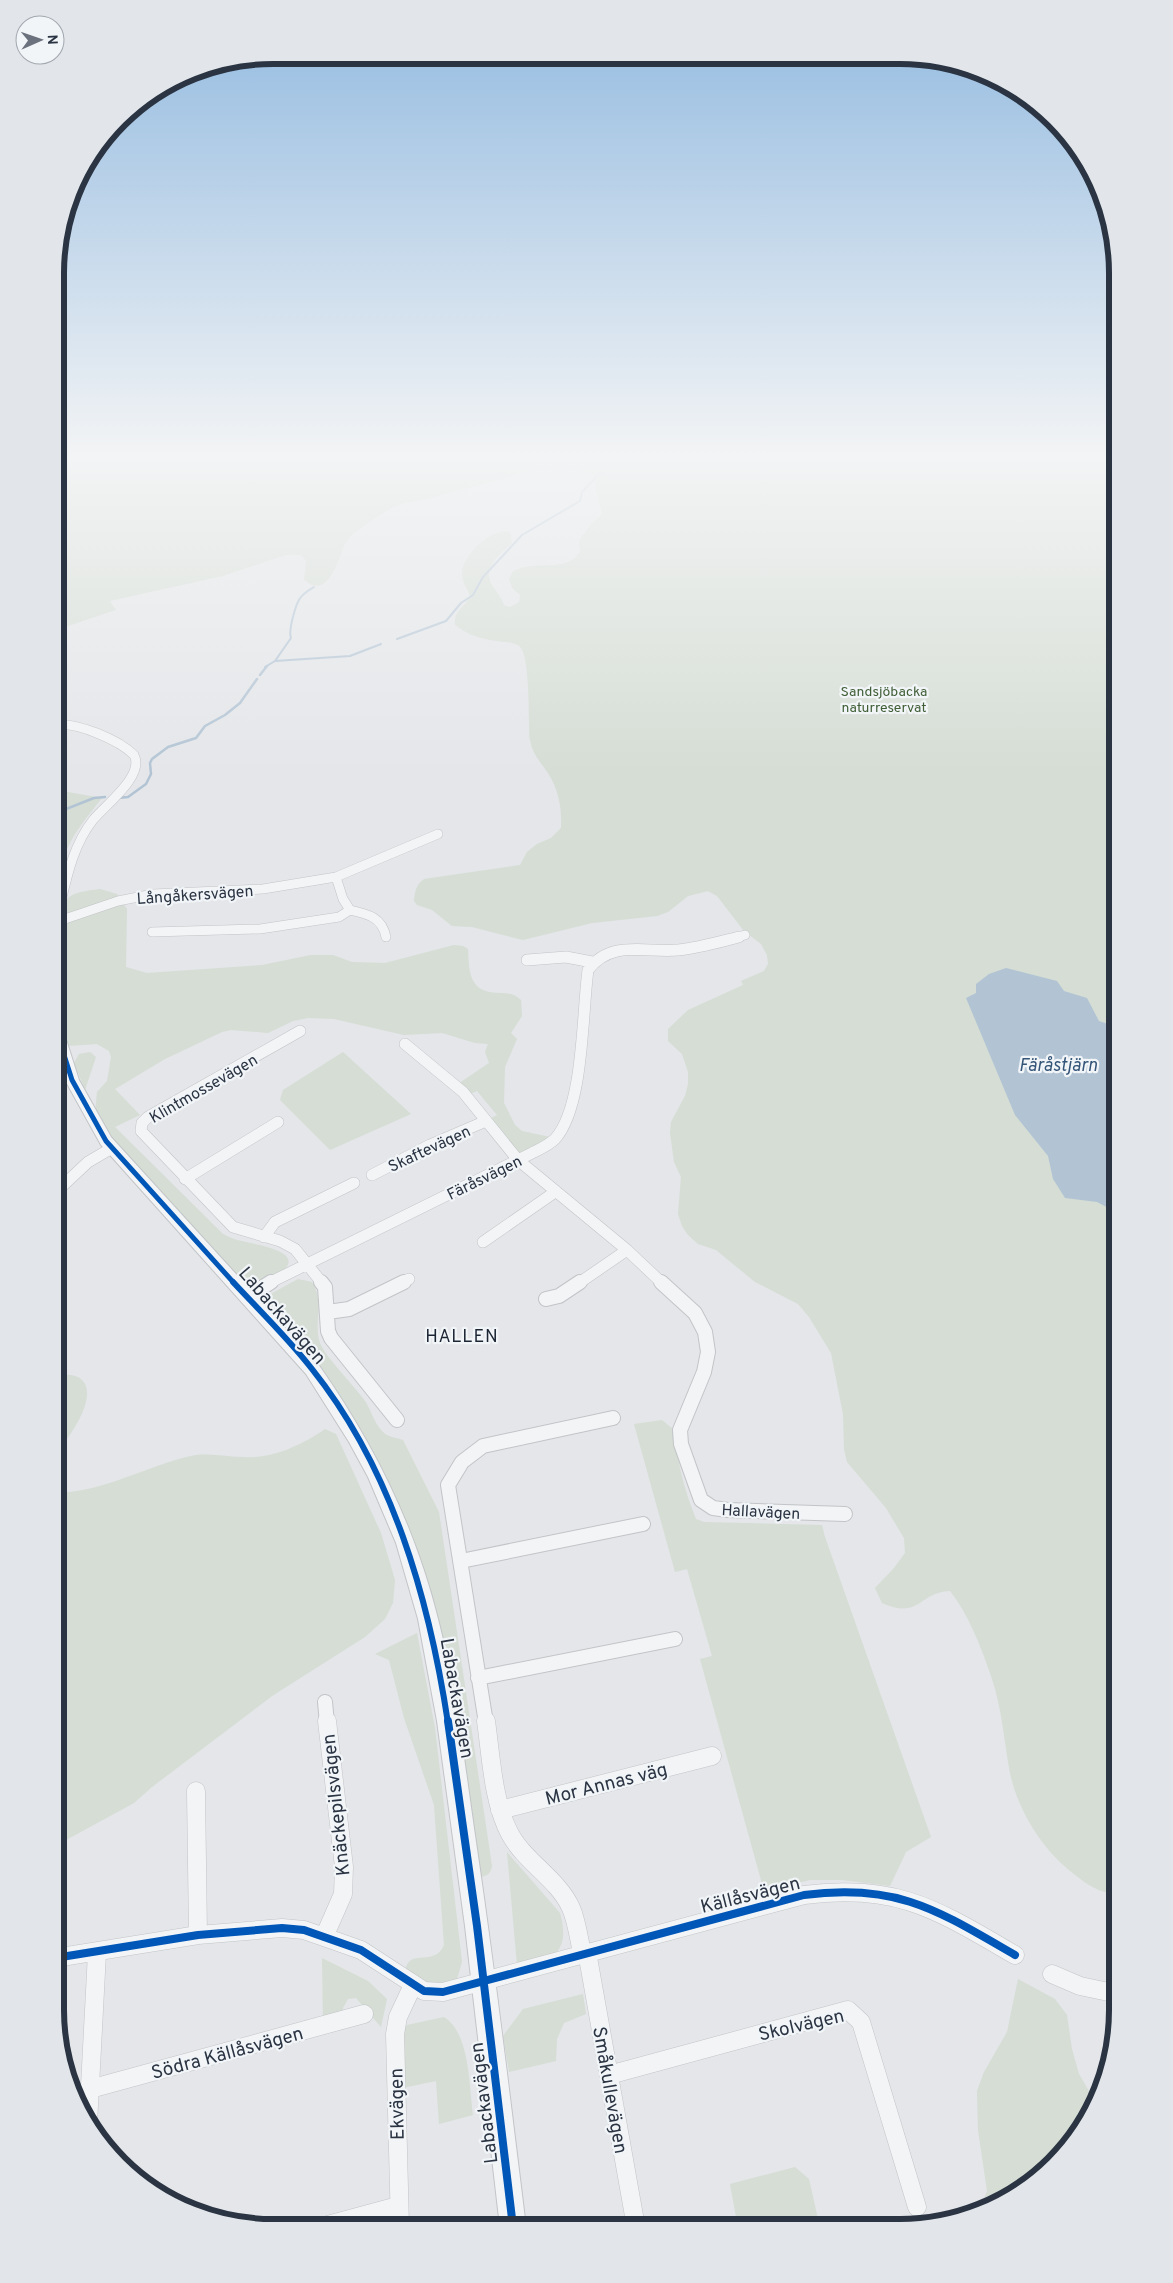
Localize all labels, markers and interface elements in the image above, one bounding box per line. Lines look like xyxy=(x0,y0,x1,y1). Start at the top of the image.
north arrow xyxy=(15,15,65,65)
text: N xyxy=(43,34,60,45)
park label: Sandsjöbacka naturreservat xyxy=(841,684,927,717)
street label: Långåkersvägen xyxy=(136,882,254,910)
street label: Klintmossevägen xyxy=(146,1051,262,1129)
water label: Färåstjärn xyxy=(1019,1055,1098,1078)
street label: Skaftevägen xyxy=(385,1122,474,1178)
street label: Färåsvägen xyxy=(444,1152,526,1206)
street label: Labackavägen xyxy=(232,1262,331,1370)
district label: HALLEN xyxy=(425,1326,499,1349)
street label: Hallavägen xyxy=(721,1501,801,1525)
street label: Labackavägen xyxy=(434,1636,478,1760)
street label: Knäckepilsvägen xyxy=(318,1733,356,1877)
street label: Mor Annas väg xyxy=(543,1758,670,1812)
street label: Källåsvägen xyxy=(698,1872,803,1920)
street label: Skolvägen xyxy=(756,2004,847,2047)
street label: Södra Källåsvägen xyxy=(149,2022,306,2086)
street label: Småkullevägen xyxy=(586,2025,632,2156)
street label: Labackavägen xyxy=(466,2041,504,2165)
street label: Ekvägen xyxy=(385,2068,411,2140)

